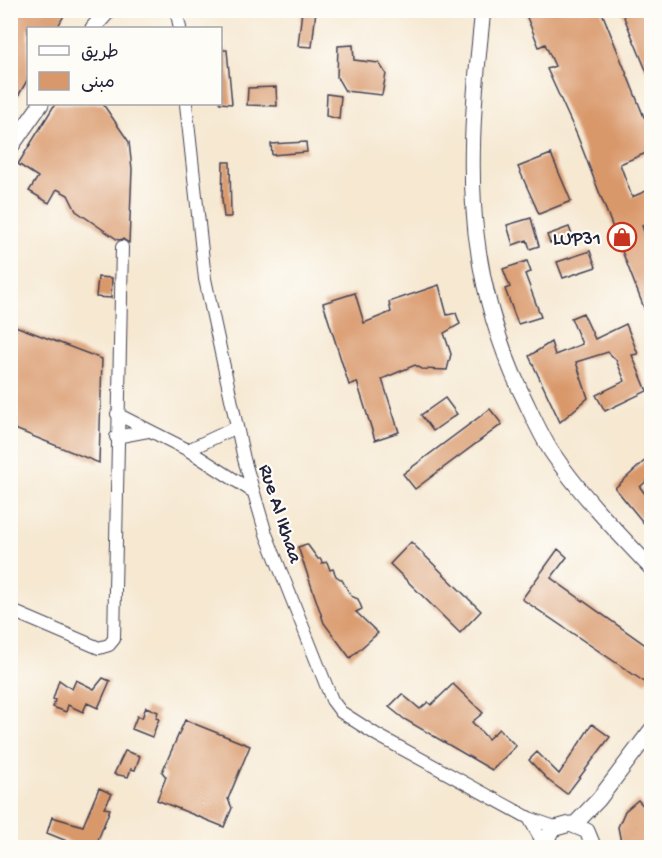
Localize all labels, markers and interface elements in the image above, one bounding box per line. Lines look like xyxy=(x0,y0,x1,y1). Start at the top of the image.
legend xyxy=(27,27,222,105)
text: طريق xyxy=(81,43,119,64)
text: مبنى xyxy=(81,73,115,94)
shop icon: LUP31 xyxy=(606,221,638,253)
place label: LUP31 xyxy=(553,229,601,252)
street label: Rue Al Ikhaa xyxy=(252,462,306,567)

